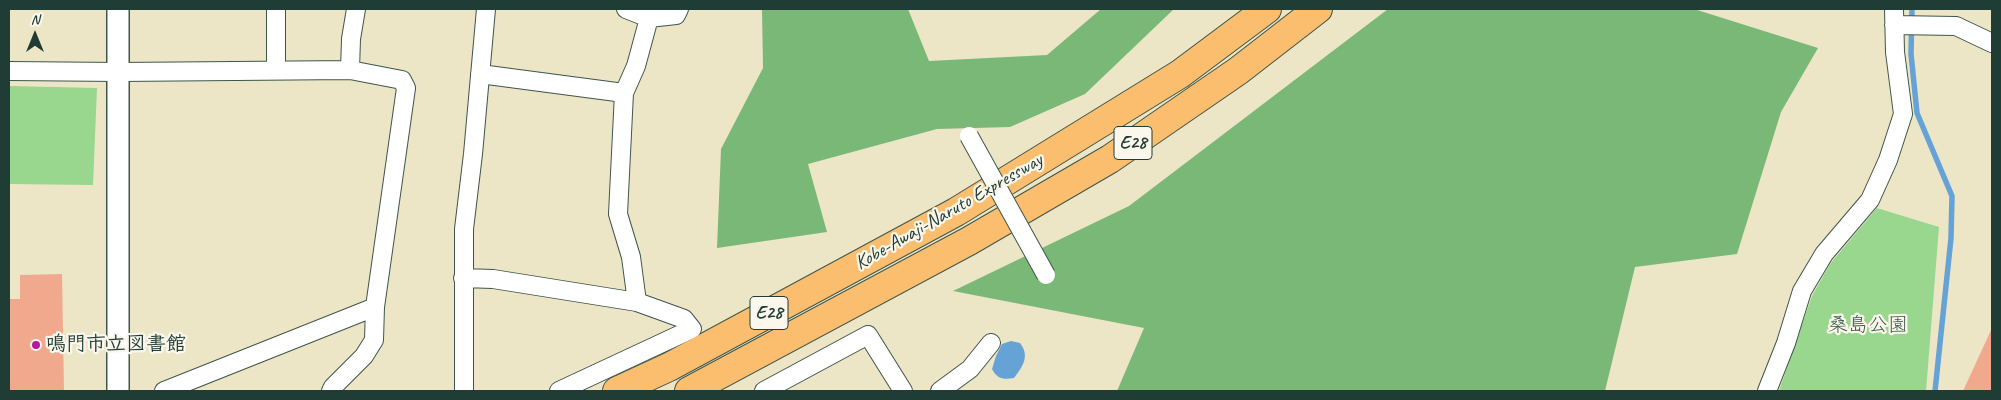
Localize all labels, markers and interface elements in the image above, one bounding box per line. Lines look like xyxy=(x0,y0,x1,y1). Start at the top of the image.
north arrow xyxy=(10,10,60,60)
text: N xyxy=(31,11,39,28)
road number: E28 xyxy=(1114,126,1152,160)
street label: Kobe-Awaji-Naruto Expressway xyxy=(851,148,1047,276)
road number: E28 xyxy=(750,296,788,330)
park label: 桑島公園 xyxy=(1828,314,1908,338)
place label: 鳴門市立図書館 xyxy=(46,333,186,357)
marker: 鳴門市立図書館 xyxy=(30,339,42,351)

